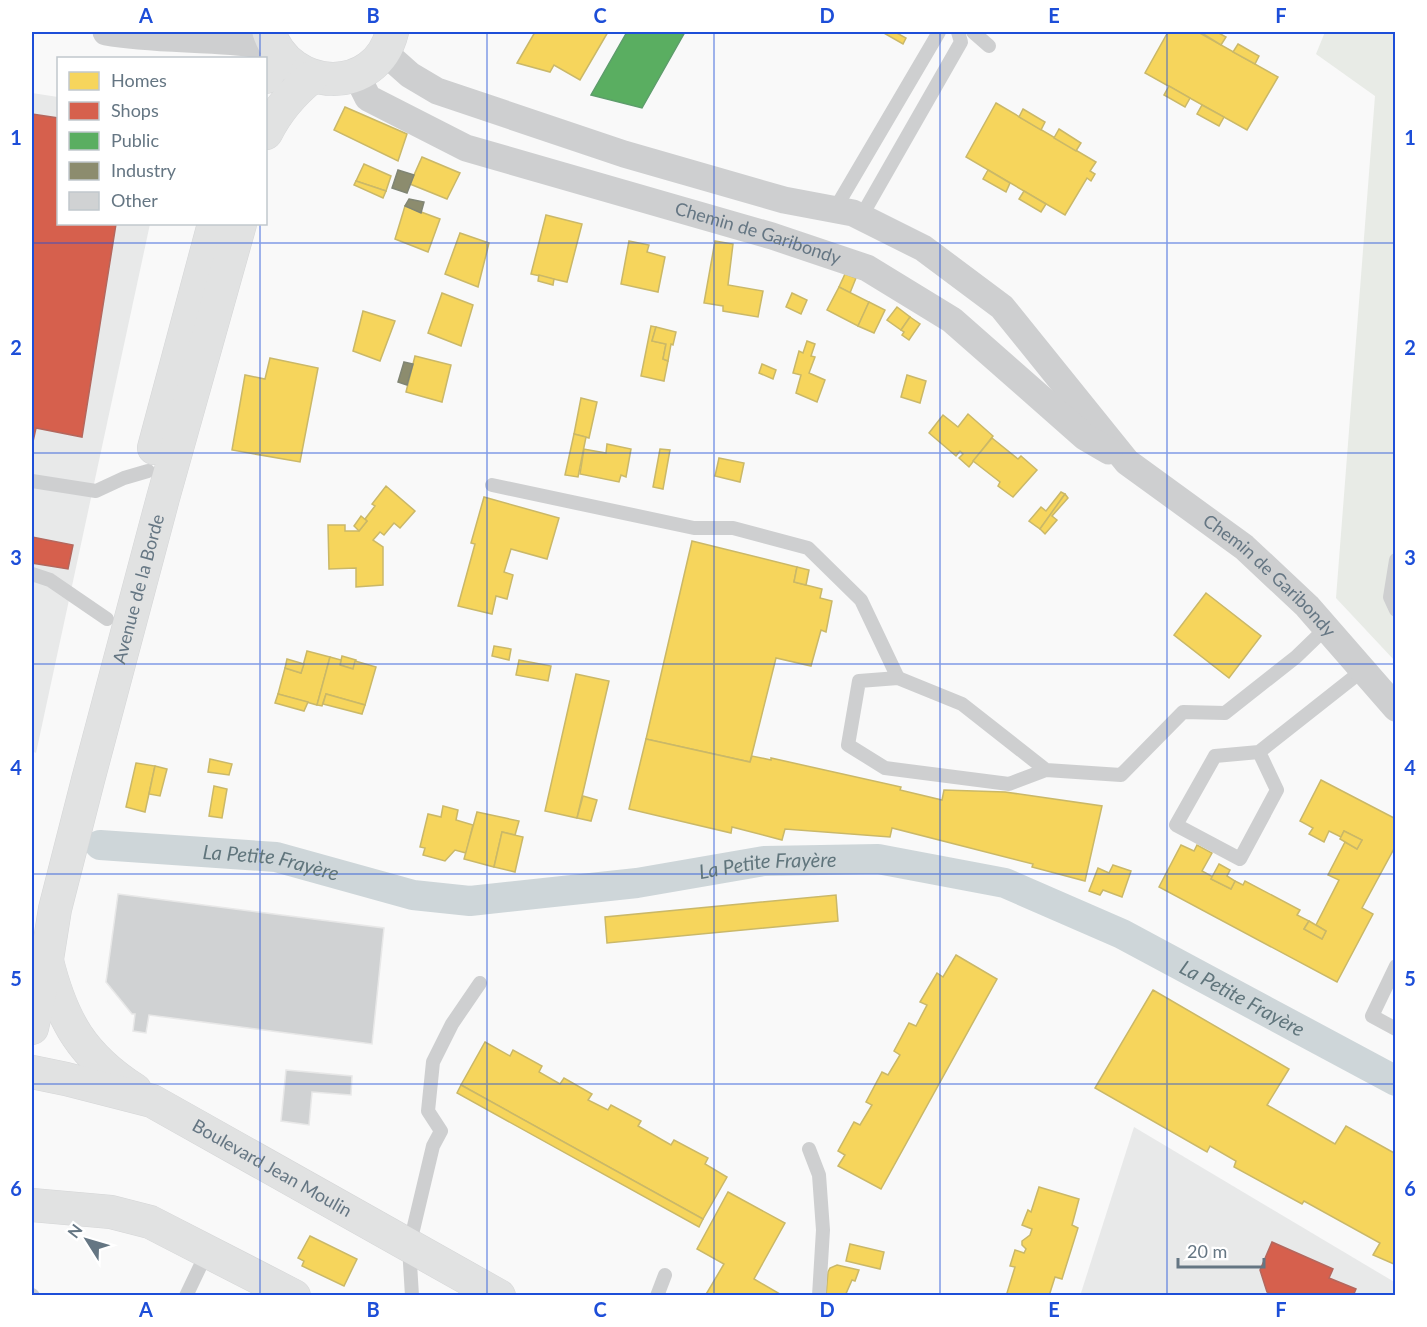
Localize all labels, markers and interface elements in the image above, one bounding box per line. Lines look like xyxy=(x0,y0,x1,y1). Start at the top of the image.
text: A xyxy=(138,3,153,27)
text: B xyxy=(366,3,380,27)
text: C xyxy=(593,3,607,27)
text: D xyxy=(819,3,835,27)
text: E xyxy=(1048,3,1060,27)
text: F xyxy=(1275,3,1287,27)
legend xyxy=(57,57,267,225)
text: Homes xyxy=(111,69,167,91)
text: Shops xyxy=(111,99,159,121)
text: 1 xyxy=(10,125,22,149)
text: 1 xyxy=(1404,125,1416,149)
text: Public xyxy=(111,129,159,151)
text: Industry xyxy=(111,159,177,181)
text: Other xyxy=(111,189,158,211)
street label: Chemin de Garibondy xyxy=(673,197,845,269)
text: 2 xyxy=(10,335,22,359)
text: 2 xyxy=(1404,335,1416,359)
street label: Chemin de Garibondy xyxy=(1199,509,1341,642)
street label: Avenue de la Borde xyxy=(107,512,168,666)
text: 3 xyxy=(10,545,22,569)
text: 3 xyxy=(1404,545,1416,569)
text: 4 xyxy=(10,755,22,779)
text: 4 xyxy=(1404,755,1416,779)
water label: La Petite Frayère xyxy=(202,839,342,885)
water label: La Petite Frayère xyxy=(697,847,837,883)
water label: La Petite Frayère xyxy=(1176,954,1309,1041)
text: 5 xyxy=(10,966,22,990)
text: 5 xyxy=(1404,966,1416,990)
street label: Boulevard Jean Moulin xyxy=(189,1114,356,1221)
text: 6 xyxy=(10,1176,22,1200)
text: 6 xyxy=(1404,1176,1416,1200)
north arrow xyxy=(57,1210,117,1270)
text: N xyxy=(63,1220,86,1241)
scale bar xyxy=(1178,1231,1264,1269)
text: 20 m xyxy=(1187,1240,1227,1262)
text: A xyxy=(138,1297,153,1321)
text: B xyxy=(366,1297,380,1321)
text: C xyxy=(593,1297,607,1321)
text: D xyxy=(819,1297,835,1321)
text: E xyxy=(1048,1297,1060,1321)
text: F xyxy=(1275,1297,1287,1321)

